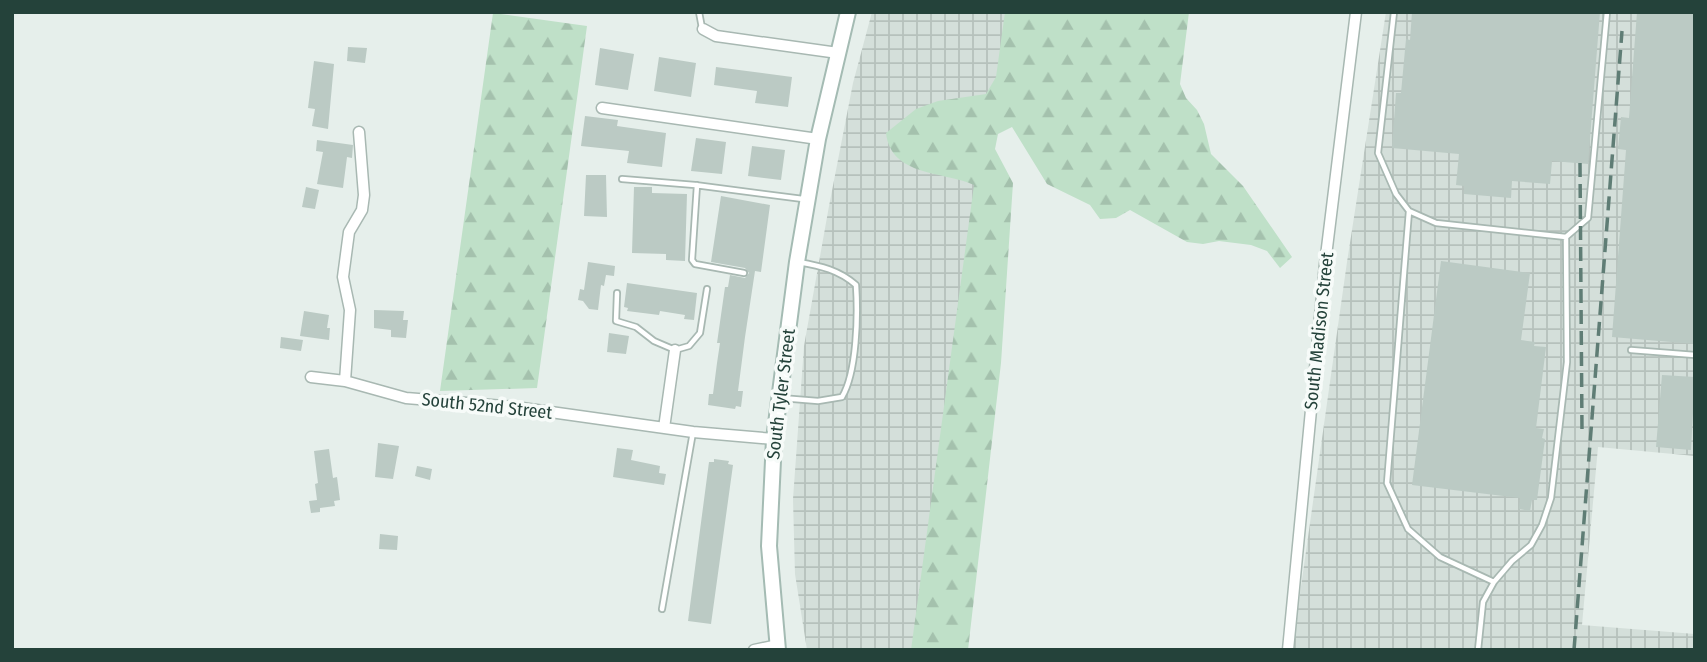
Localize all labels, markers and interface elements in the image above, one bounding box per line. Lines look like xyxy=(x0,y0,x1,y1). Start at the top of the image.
street label: South Madison Street xyxy=(1300,251,1338,411)
street label: South Tyler Street xyxy=(762,327,800,461)
street label: South 52nd Street xyxy=(421,388,553,424)

